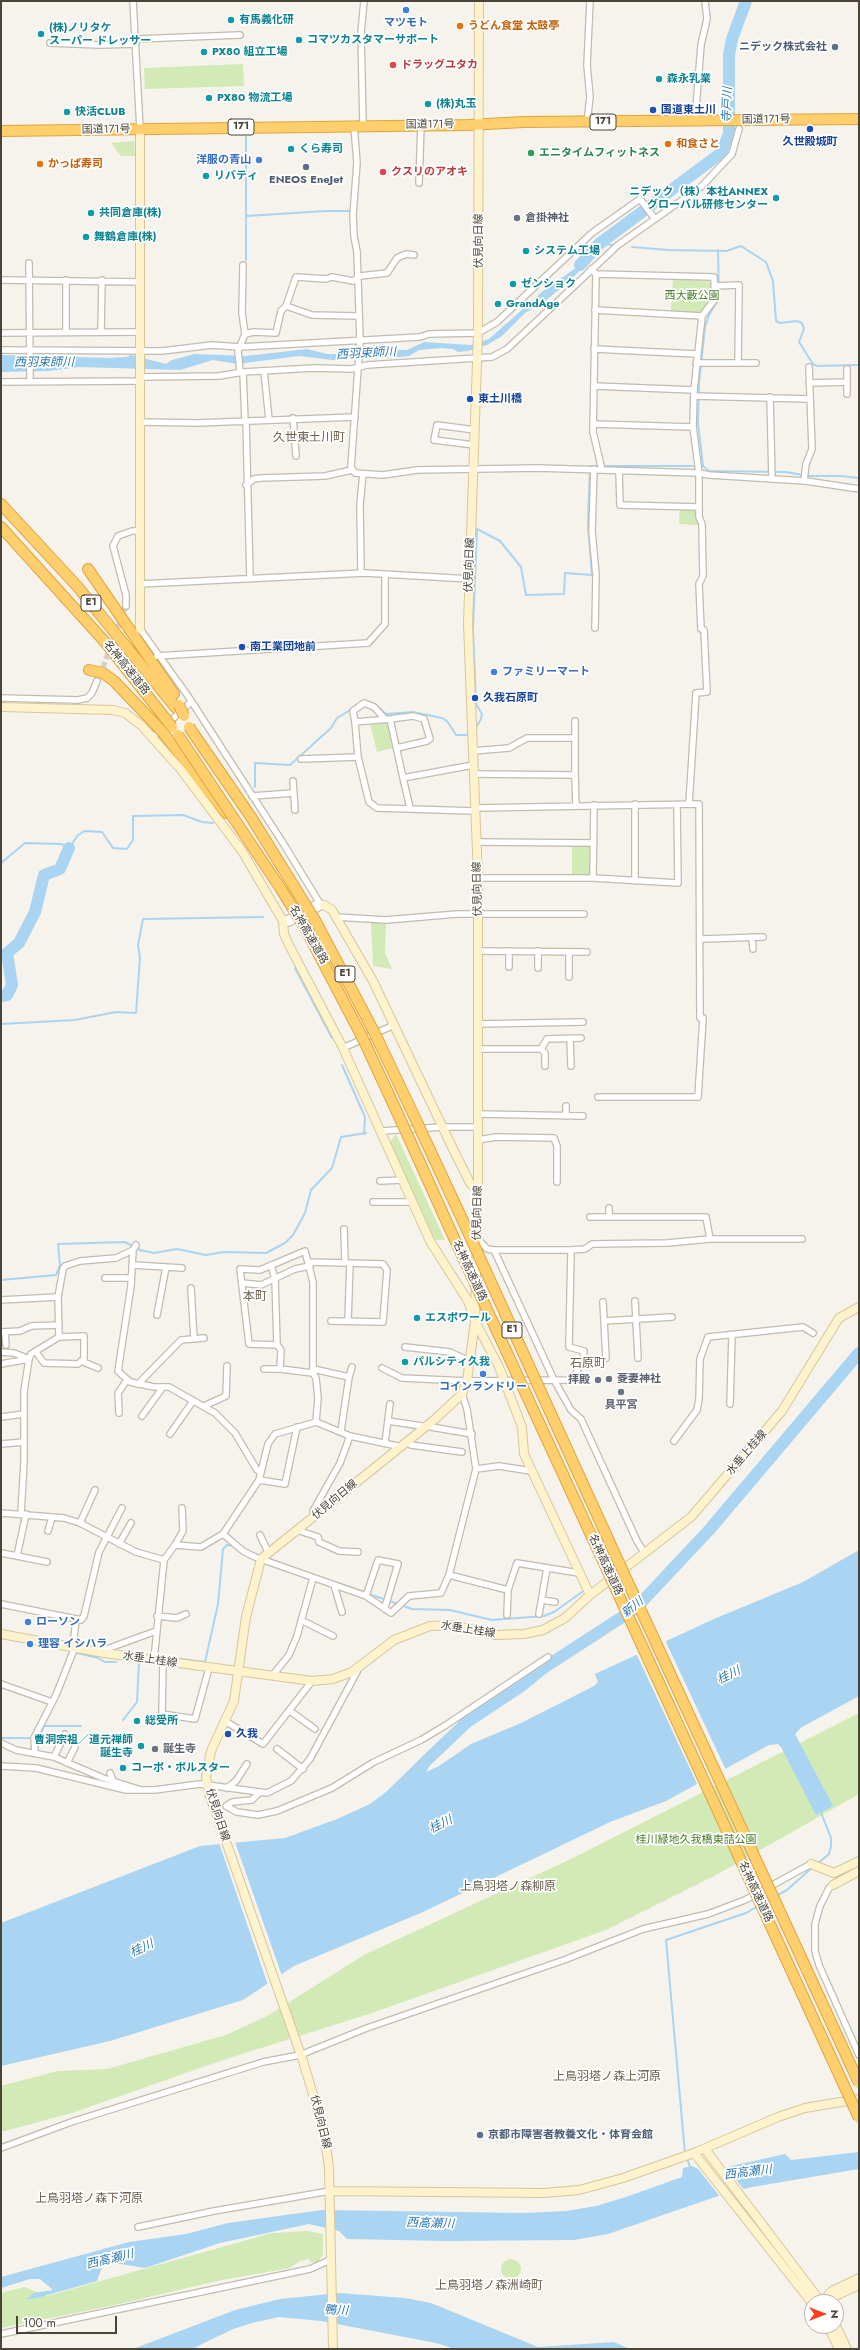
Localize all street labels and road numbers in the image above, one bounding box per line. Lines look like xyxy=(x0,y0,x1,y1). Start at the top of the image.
street label: 国道171号 xyxy=(742,113,790,127)
road number: 171 xyxy=(590,114,616,130)
street label: 国道171号 xyxy=(406,118,454,132)
road number: 171 xyxy=(228,119,254,135)
street label: 国道171号 xyxy=(82,123,130,137)
street label: 伏見向日線 xyxy=(472,214,486,268)
street label: 伏見向日線 xyxy=(462,537,478,593)
road number: E1 xyxy=(81,595,101,611)
street label: 名神高速道路 xyxy=(100,638,152,698)
street label: 伏見向日線 xyxy=(471,861,485,917)
street label: 名神高速道路 xyxy=(286,903,330,967)
road number: E1 xyxy=(335,966,355,982)
street label: 伏見向日線 xyxy=(471,1185,485,1241)
street label: 名神高速道路 xyxy=(449,1238,489,1304)
road number: E1 xyxy=(502,1322,522,1338)
street label: 水垂上桂線 xyxy=(724,1428,770,1478)
street label: 伏見向日線 xyxy=(310,1477,360,1523)
street label: 名神高速道路 xyxy=(585,1532,625,1598)
street label: 水垂上桂線 xyxy=(440,1619,496,1641)
street label: 水垂上桂線 xyxy=(122,1650,178,1670)
street label: 伏見向日線 xyxy=(202,1787,232,1843)
street label: 名神高速道路 xyxy=(735,1859,775,1925)
street label: 伏見向日線 xyxy=(307,2094,333,2150)

